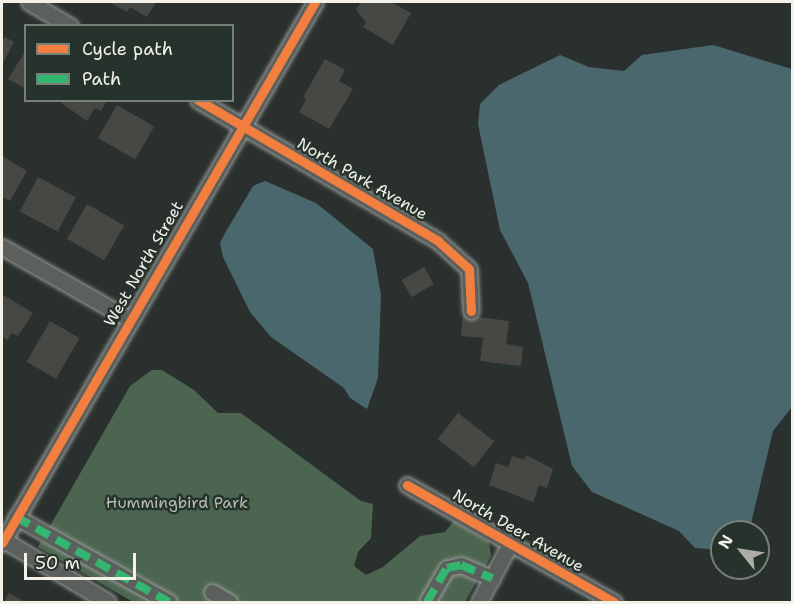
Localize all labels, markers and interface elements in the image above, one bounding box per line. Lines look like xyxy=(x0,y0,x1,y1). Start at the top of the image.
legend xyxy=(24,24,234,102)
text: Cycle path xyxy=(82,37,173,61)
text: Path xyxy=(82,67,121,91)
street label: North Park Avenue xyxy=(294,134,430,224)
street label: West North Street xyxy=(100,198,188,330)
street label: North Deer Avenue xyxy=(449,486,587,576)
park label: Hummingbird Park xyxy=(106,493,248,513)
north arrow xyxy=(710,520,770,580)
text: N xyxy=(713,531,738,552)
scale bar xyxy=(27,541,140,579)
text: 50 m xyxy=(35,551,80,575)

